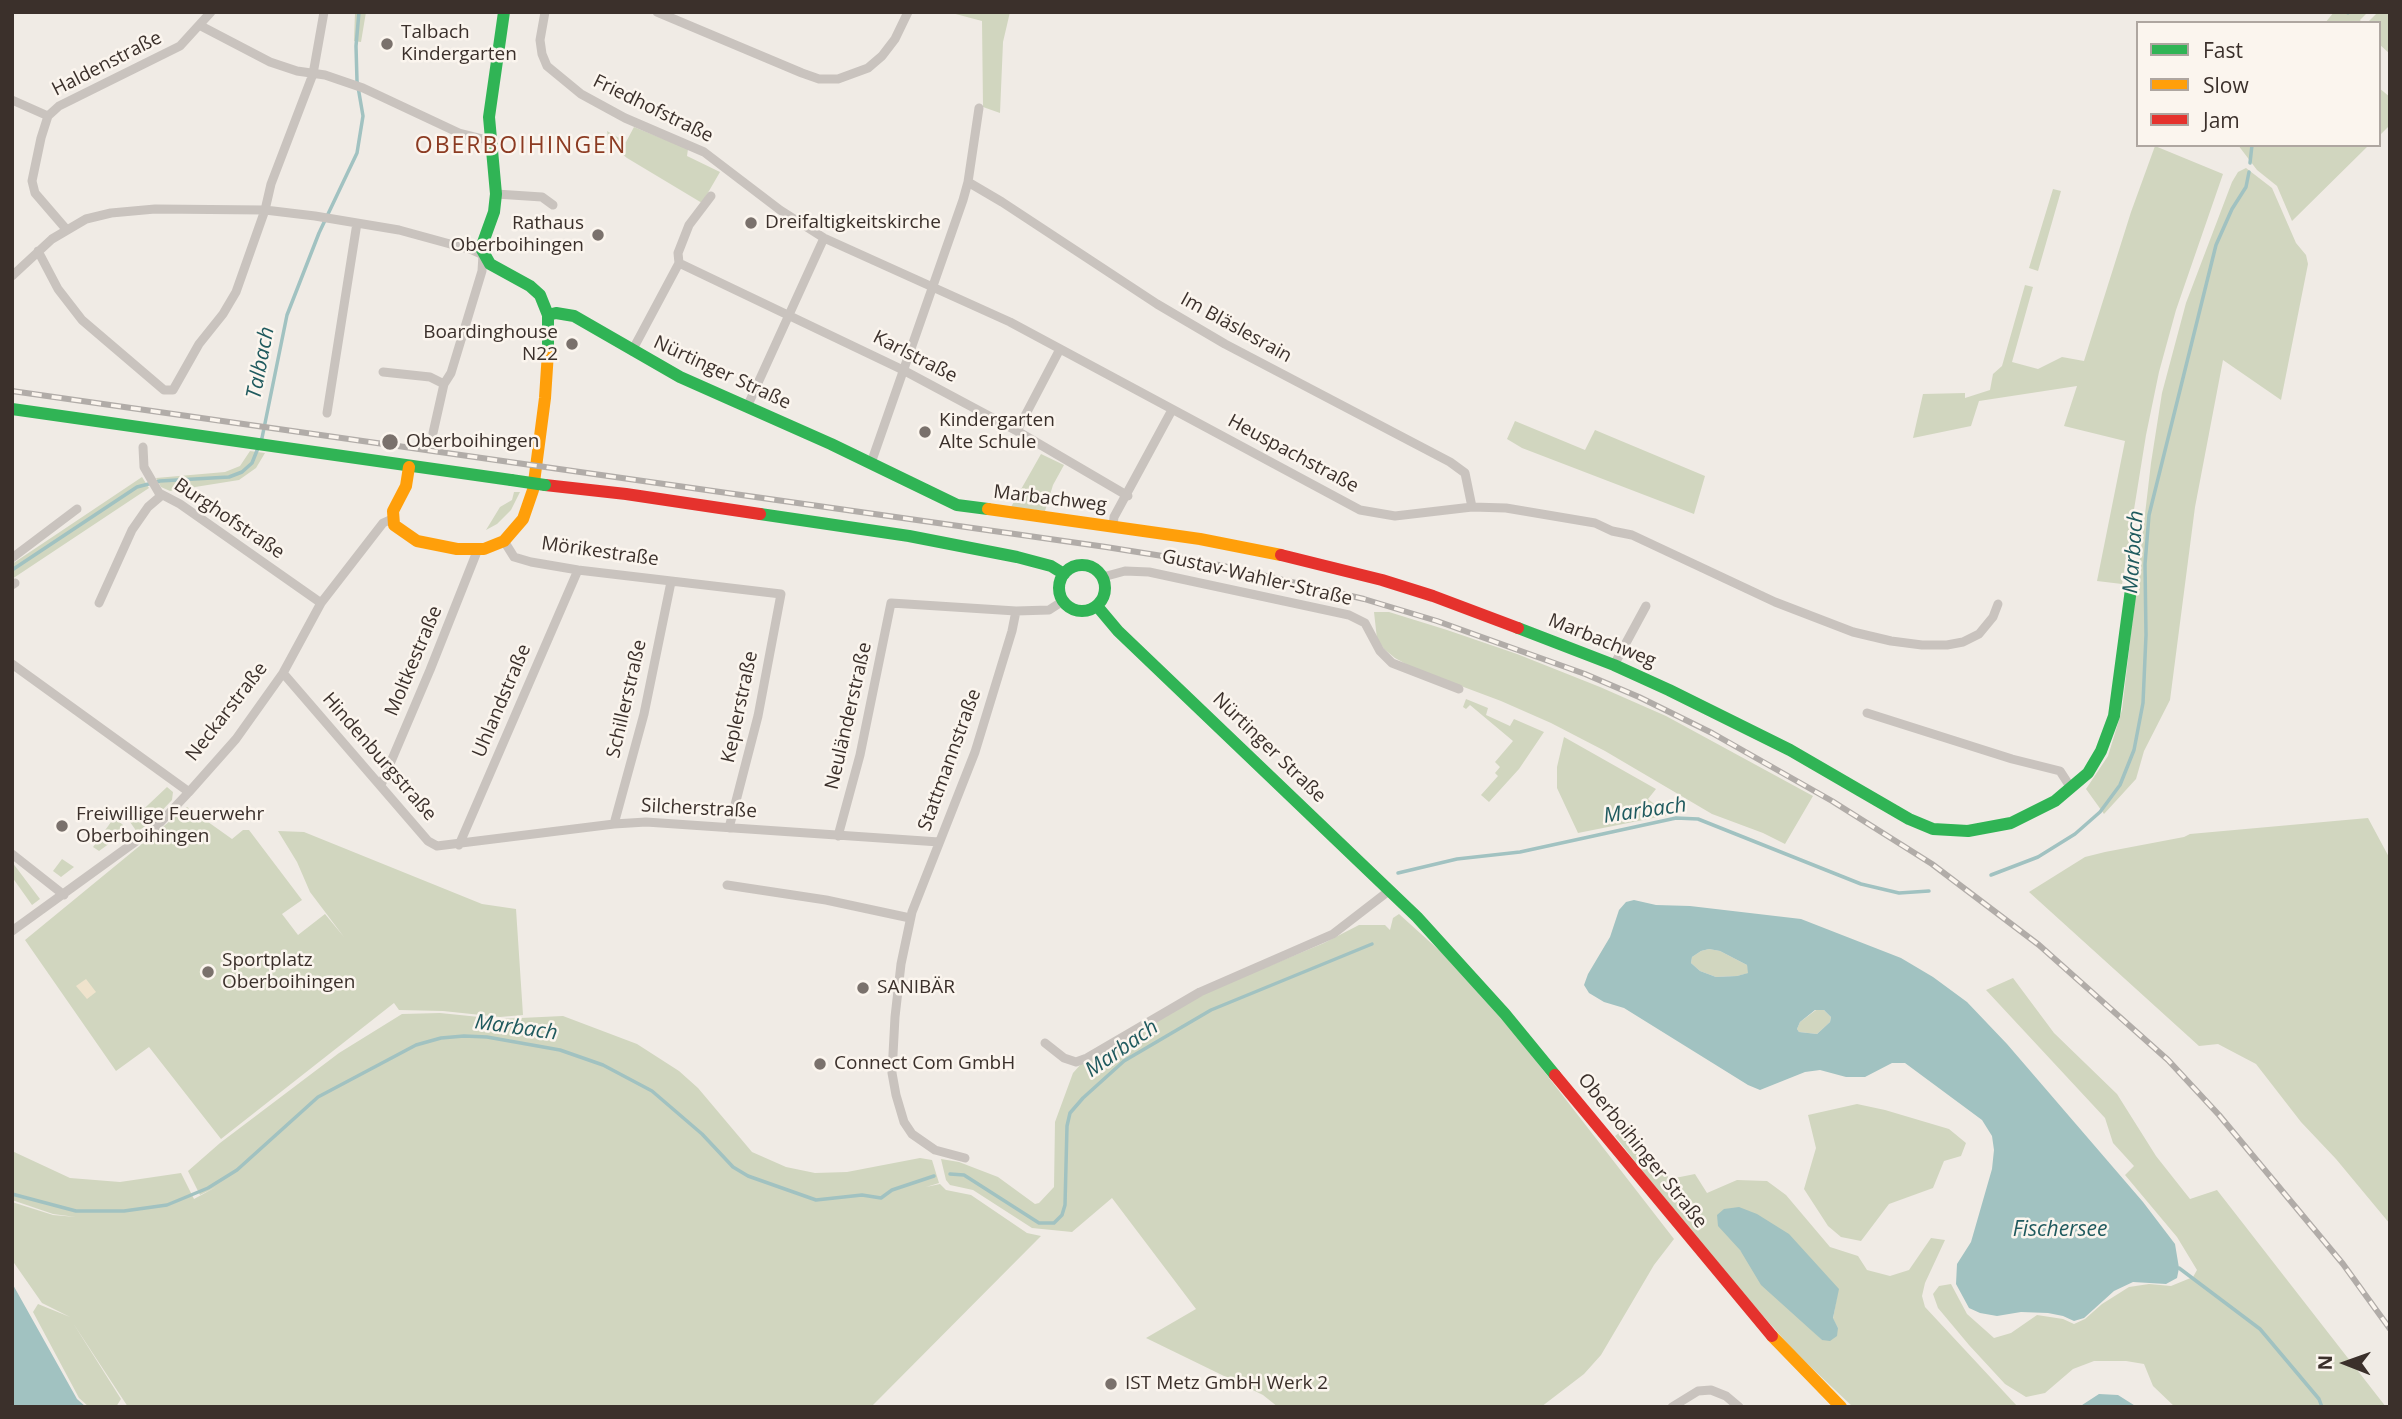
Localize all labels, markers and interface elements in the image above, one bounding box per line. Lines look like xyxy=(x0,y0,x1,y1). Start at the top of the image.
legend xyxy=(2136,21,2381,147)
place label: Talbach Kindergarten xyxy=(401,22,517,66)
street label: Haldenstraße xyxy=(48,27,166,101)
marker: Talbach Kindergarten xyxy=(379,36,395,52)
text: Fast xyxy=(2203,36,2243,64)
street label: Friedhofstraße xyxy=(589,70,717,148)
text: Slow xyxy=(2203,71,2249,99)
text: Jam xyxy=(2203,106,2240,134)
district label: OBERBOIHINGEN xyxy=(416,132,626,160)
place label: Dreifaltigkeitskirche xyxy=(765,212,941,234)
place label: Rathaus Oberboihingen xyxy=(451,213,584,257)
marker: Dreifaltigkeitskirche xyxy=(743,215,759,231)
marker: Rathaus Oberboihingen xyxy=(590,227,606,243)
street label: Im Bläslesrain xyxy=(1176,288,1296,368)
place label: Boardinghouse N22 xyxy=(423,322,558,366)
water label: Talbach xyxy=(242,325,280,401)
street label: Karlstraße xyxy=(869,326,961,388)
street label: Nürtinger Straße xyxy=(650,331,794,415)
marker: Boardinghouse N22 xyxy=(564,336,580,352)
place label: Kindergarten Alte Schule xyxy=(939,410,1055,454)
street label: Heuspachstraße xyxy=(1224,410,1362,498)
marker: Kindergarten Alte Schule xyxy=(917,424,933,440)
place label: Oberboihingen xyxy=(406,431,539,453)
marker: Oberboihingen xyxy=(380,432,400,452)
street label: Burghofstraße xyxy=(170,474,288,564)
street label: Marbachweg xyxy=(992,481,1108,517)
water label: Marbach xyxy=(2119,510,2149,594)
street label: Mörikestraße xyxy=(540,532,660,572)
street label: Gustav-Wahler-Straße xyxy=(1160,545,1354,611)
street label: Moltkestraße xyxy=(381,603,447,719)
street label: Marbachweg xyxy=(1545,609,1659,673)
street label: Schillerstraße xyxy=(602,638,652,760)
street label: Neuländerstraße xyxy=(821,640,877,792)
street label: Uhlandstraße xyxy=(468,641,536,761)
street label: Keplerstraße xyxy=(717,649,763,765)
street label: Neckarstraße xyxy=(181,658,273,766)
street label: Stattmannstraße xyxy=(914,686,986,834)
street label: Hindenburgstraße xyxy=(317,688,441,826)
street label: Nürtinger Straße xyxy=(1208,688,1330,808)
water label: Marbach xyxy=(1602,793,1688,829)
street label: Silcherstraße xyxy=(641,795,757,823)
place label: Freiwillige Feuerwehr Oberboihingen xyxy=(76,804,264,848)
marker: Freiwillige Feuerwehr Oberboihingen xyxy=(54,818,70,834)
place label: Sportplatz Oberboihingen xyxy=(222,950,355,994)
marker: Sportplatz Oberboihingen xyxy=(200,964,216,980)
place label: SANIBÄR xyxy=(877,977,955,999)
marker: SANIBÄR xyxy=(855,980,871,996)
water label: Marbach xyxy=(473,1010,559,1046)
water label: Marbach xyxy=(1081,1015,1163,1083)
place label: Connect Com GmbH xyxy=(834,1053,1015,1075)
marker: Connect Com GmbH xyxy=(812,1056,828,1072)
street label: Oberboihinger Straße xyxy=(1573,1069,1711,1233)
water label: Fischersee xyxy=(2013,1217,2107,1243)
north arrow xyxy=(2311,1328,2381,1398)
text: N xyxy=(2312,1355,2338,1371)
place label: IST Metz GmbH Werk 2 xyxy=(1125,1373,1328,1395)
marker: IST Metz GmbH Werk 2 xyxy=(1103,1376,1119,1392)

